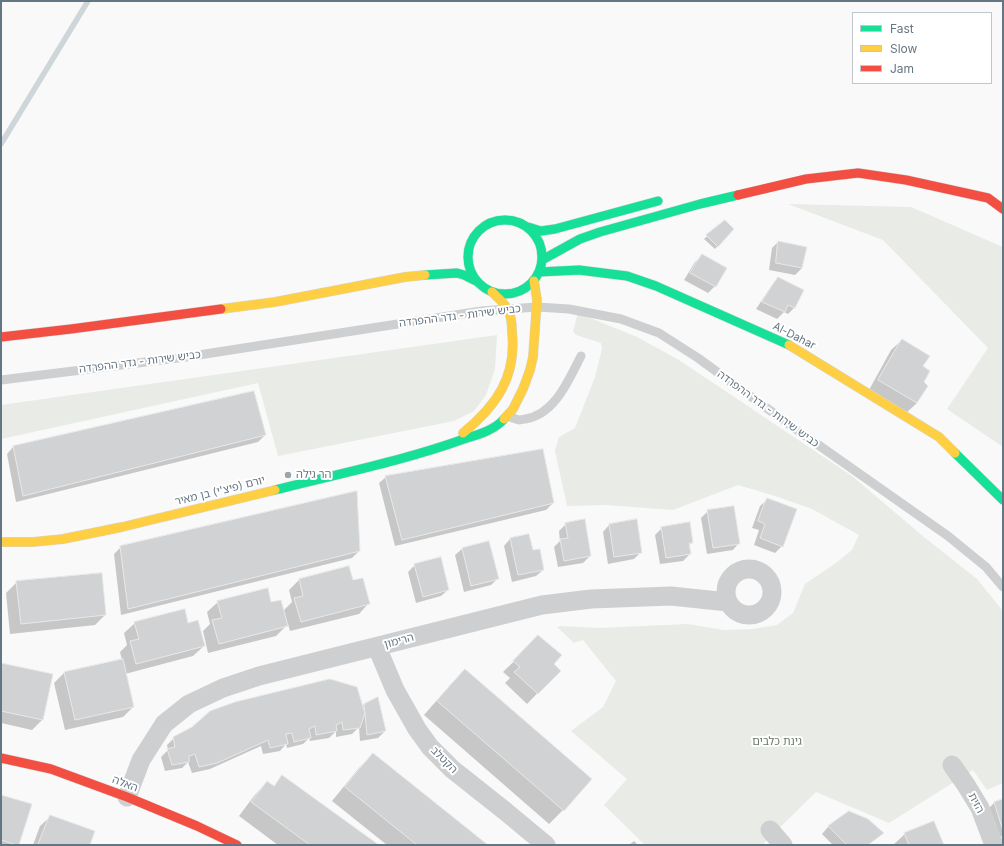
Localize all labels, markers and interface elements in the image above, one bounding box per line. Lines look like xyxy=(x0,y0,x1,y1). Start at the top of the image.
legend xyxy=(852,12,992,84)
text: Fast xyxy=(890,21,914,36)
text: Slow xyxy=(890,41,917,56)
text: Jam xyxy=(890,61,914,76)
street label: כביש שירות - גדר ההפרדה xyxy=(398,302,522,330)
street label: Al-Dahar xyxy=(770,320,818,352)
street label: כביש שירות - גדר ההפרדה xyxy=(78,348,202,376)
street label: כביש שירות - גדר ההפרדה xyxy=(715,368,821,450)
place label: הר גילה xyxy=(296,468,331,482)
marker: הר גילה xyxy=(283,470,293,480)
street label: יורם (פיצ'י) בן מאיר xyxy=(174,473,266,509)
street label: הרימון xyxy=(383,631,415,651)
park label: גינת כלבים xyxy=(752,735,802,749)
street label: הקטלב xyxy=(428,744,460,776)
street label: האלה xyxy=(110,773,140,795)
street label: הזית xyxy=(965,791,987,815)

